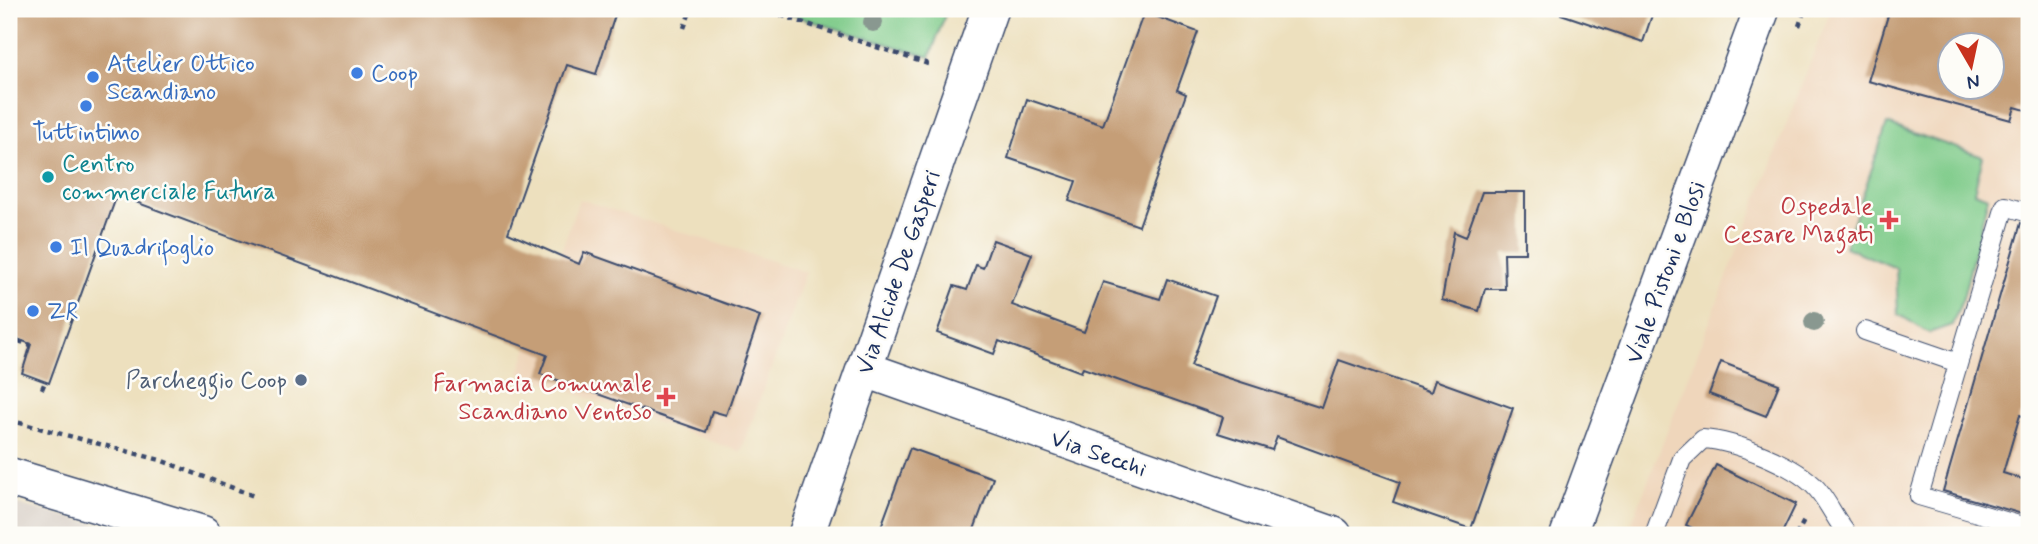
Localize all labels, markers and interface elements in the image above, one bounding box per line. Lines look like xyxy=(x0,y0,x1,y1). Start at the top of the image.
north arrow xyxy=(1937,32,2007,102)
place label: Atelier Ottico Scandiano xyxy=(107,49,255,108)
place label: Coop xyxy=(371,59,418,90)
marker: Coop xyxy=(349,65,365,81)
text: N xyxy=(1965,68,1982,95)
marker: Atelier Ottico Scandiano xyxy=(85,69,101,85)
marker: Tuttintimo xyxy=(78,98,94,114)
place label: Tuttintimo xyxy=(32,118,140,149)
place label: Centro commerciale Futura xyxy=(62,149,276,208)
street label: Via Alcide De Gasperi xyxy=(850,166,949,379)
marker: Centro commerciale Futura xyxy=(40,169,56,185)
street label: Viale Pistoni e Blosi xyxy=(1619,177,1714,368)
place label: Ospedale Cesare Magati xyxy=(1723,192,1873,254)
marker: Ospedale Cesare Magati xyxy=(1879,210,1899,230)
place label: Il Quadrifoglio xyxy=(70,233,214,266)
marker: Il Quadrifoglio xyxy=(48,239,64,255)
place label: ZR xyxy=(47,297,79,328)
marker: ZR xyxy=(25,303,41,319)
place label: Parcheggio Coop xyxy=(126,366,287,400)
place label: Farmacia Comunale Scandiano Ventoso xyxy=(433,369,652,428)
marker: Parcheggio Coop xyxy=(293,372,309,388)
marker: Farmacia Comunale Scandiano Ventoso xyxy=(658,389,674,405)
street label: Via Secchi xyxy=(1046,424,1151,485)

